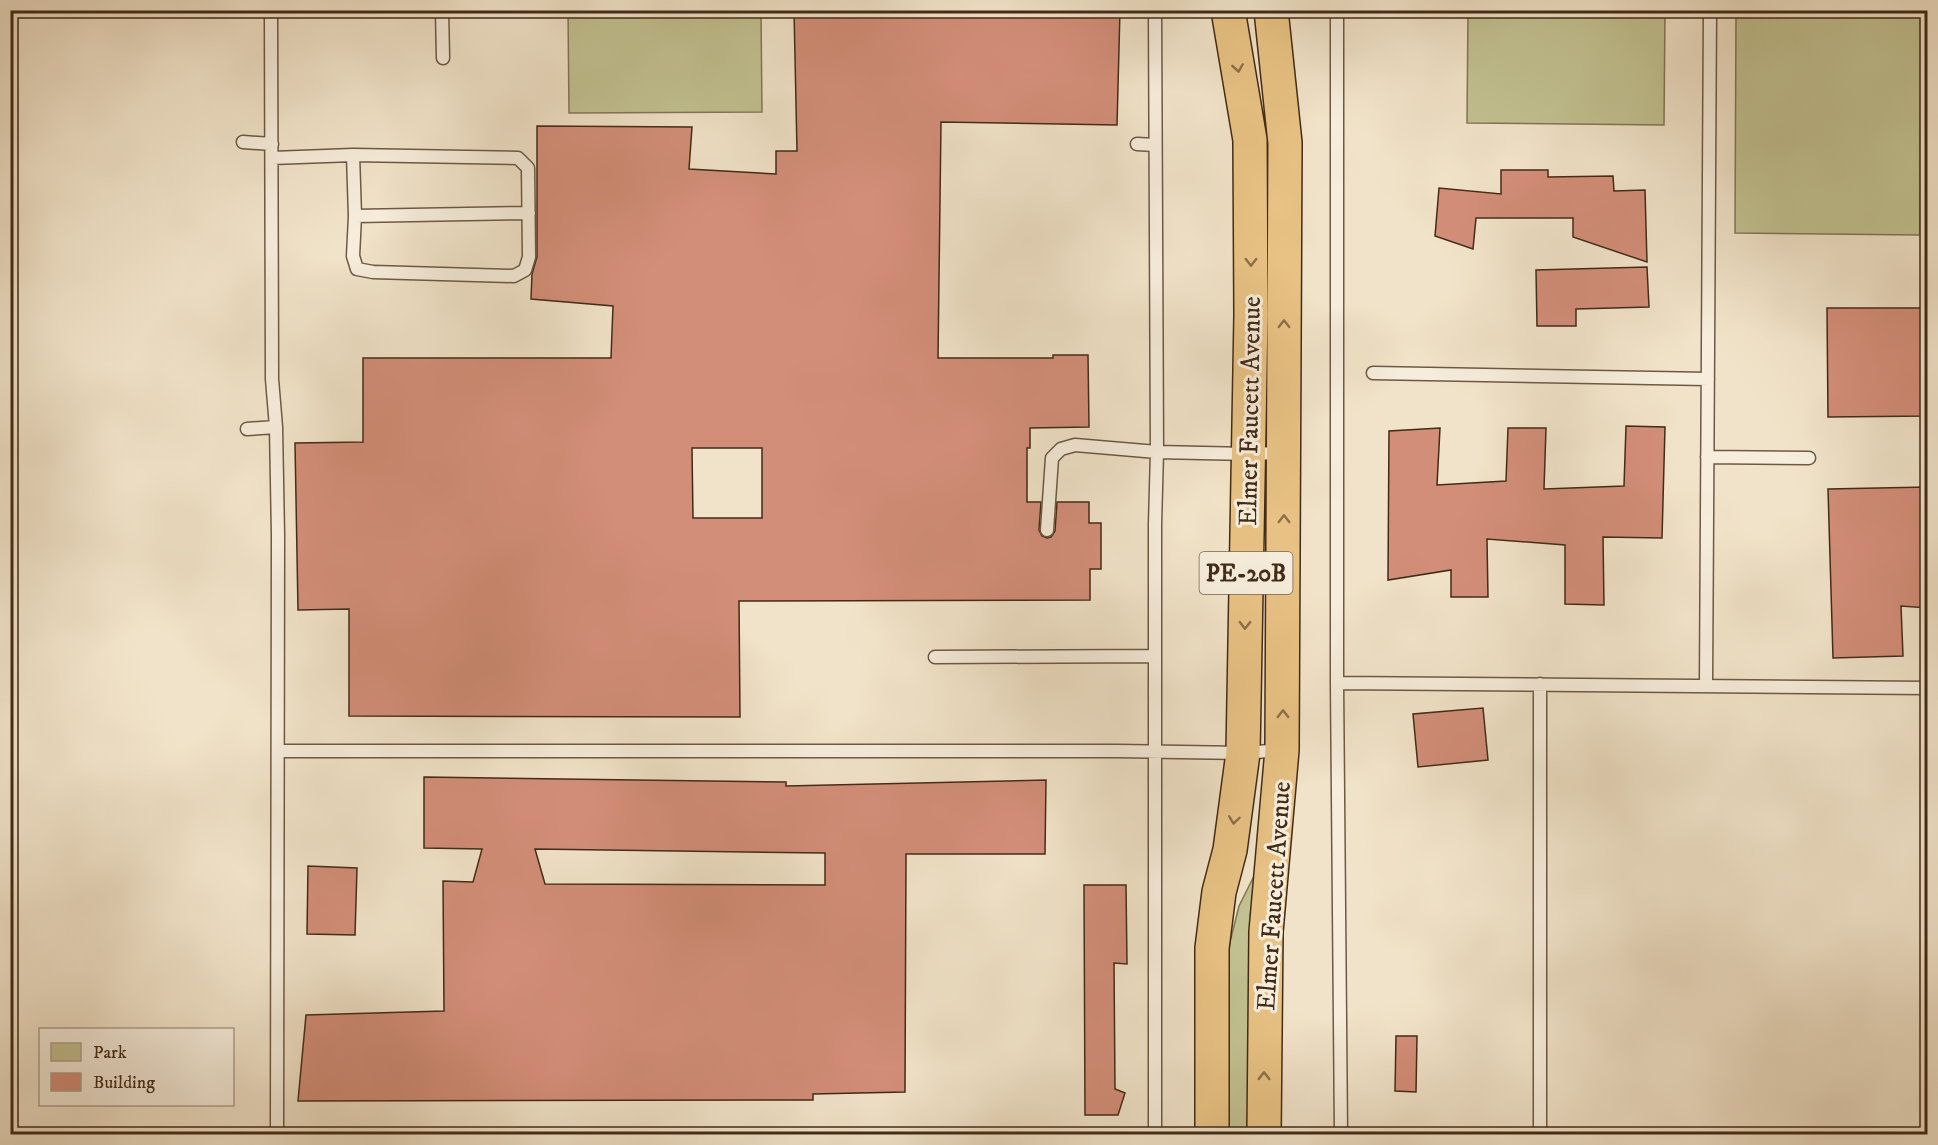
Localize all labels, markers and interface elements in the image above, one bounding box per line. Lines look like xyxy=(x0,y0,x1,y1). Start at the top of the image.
one-way arrow xyxy=(1231,63,1244,73)
one-way arrow xyxy=(1245,258,1257,267)
street label: Elmer Faucett Avenue xyxy=(1232,296,1269,526)
one-way arrow xyxy=(1278,319,1290,328)
one-way arrow xyxy=(1277,514,1290,523)
road number: PE-20B xyxy=(1200,552,1292,594)
one-way arrow xyxy=(1239,621,1251,630)
one-way arrow xyxy=(1276,709,1289,718)
street label: Elmer Faucett Avenue xyxy=(1250,780,1299,1012)
one-way arrow xyxy=(1228,815,1241,824)
legend xyxy=(39,1028,234,1106)
text: Park xyxy=(93,1042,127,1064)
text: Building xyxy=(93,1072,155,1094)
one-way arrow xyxy=(1258,1072,1270,1081)

